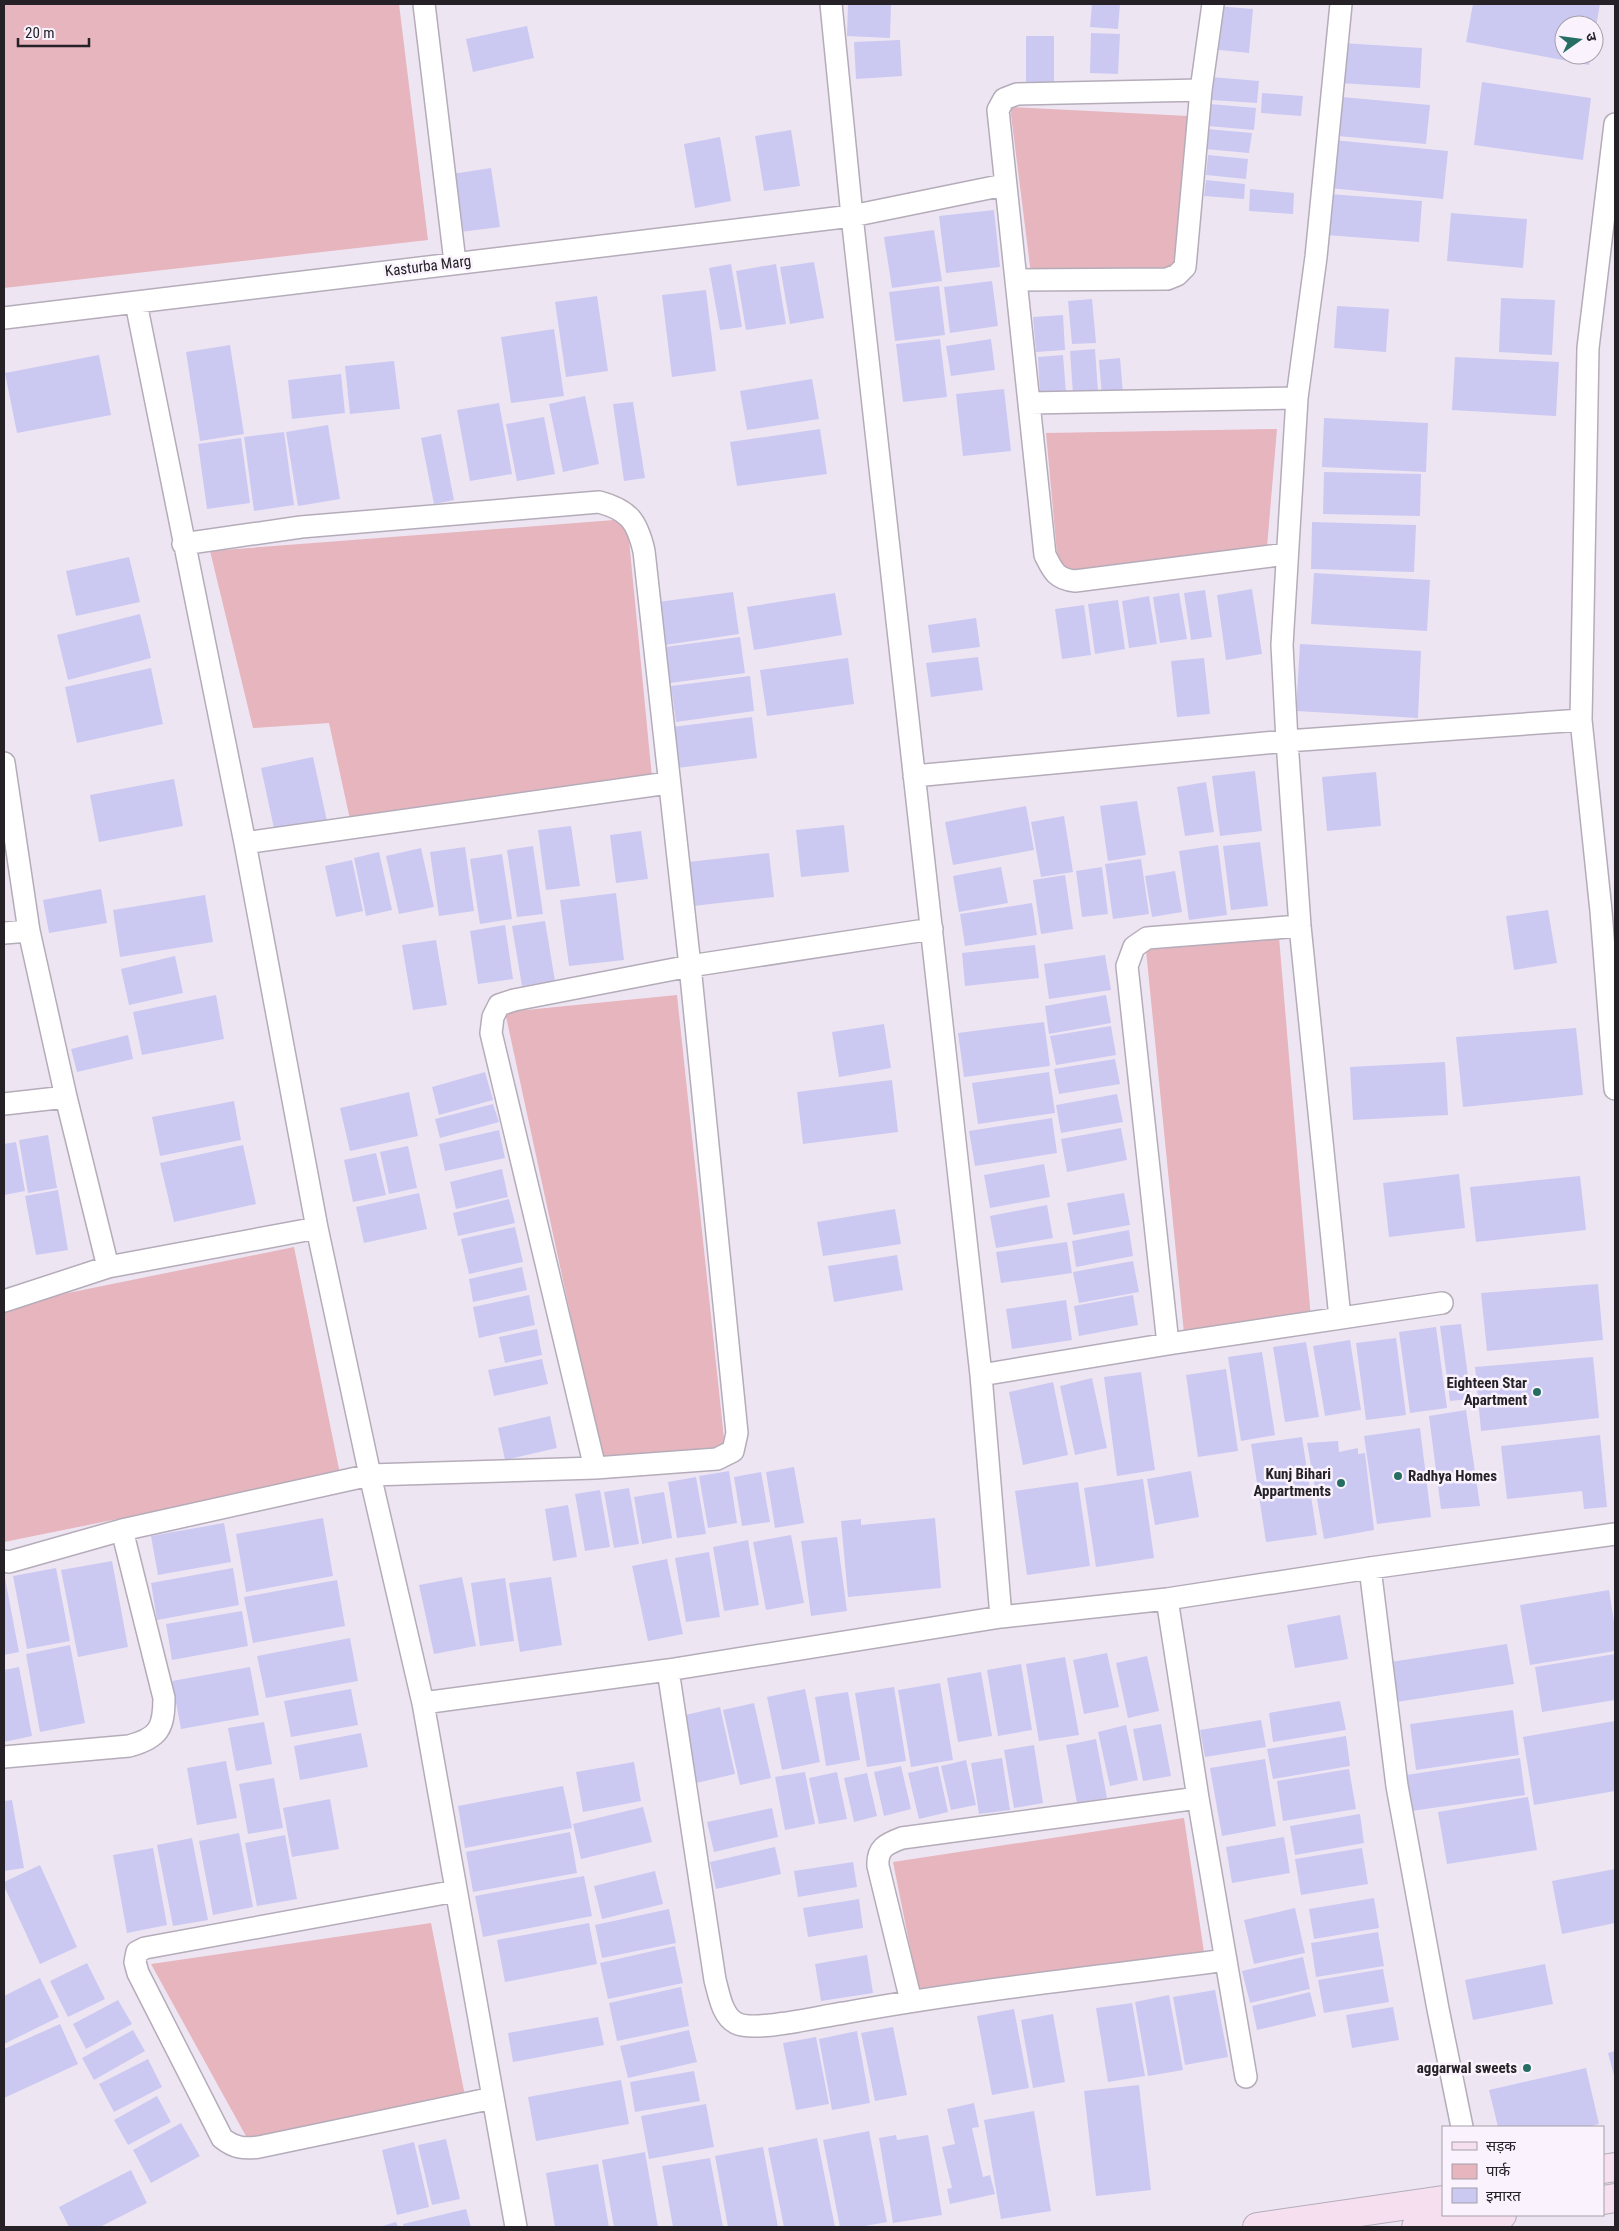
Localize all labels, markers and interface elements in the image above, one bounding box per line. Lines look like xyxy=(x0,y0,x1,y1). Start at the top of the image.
scale bar xyxy=(18,15,89,47)
north arrow xyxy=(1554,15,1604,65)
text: 20 m xyxy=(25,24,55,42)
text: उ xyxy=(1583,31,1601,44)
street label: Kasturba Marg xyxy=(384,252,472,280)
place label: Eighteen Star Apartment xyxy=(1446,1374,1527,1409)
marker: Eighteen Star Apartment xyxy=(1531,1386,1543,1398)
place label: Kunj Bihari Appartments xyxy=(1253,1465,1331,1500)
place label: Radhya Homes xyxy=(1408,1467,1497,1485)
marker: Radhya Homes xyxy=(1392,1470,1404,1482)
marker: Kunj Bihari Appartments xyxy=(1335,1477,1347,1489)
place label: aggarwal sweets xyxy=(1417,2059,1517,2077)
marker: aggarwal sweets xyxy=(1521,2062,1533,2074)
legend xyxy=(1442,2126,1604,2216)
text: सड़क xyxy=(1486,2137,1516,2155)
text: पार्क xyxy=(1486,2162,1510,2180)
text: इमारत xyxy=(1486,2187,1521,2205)

